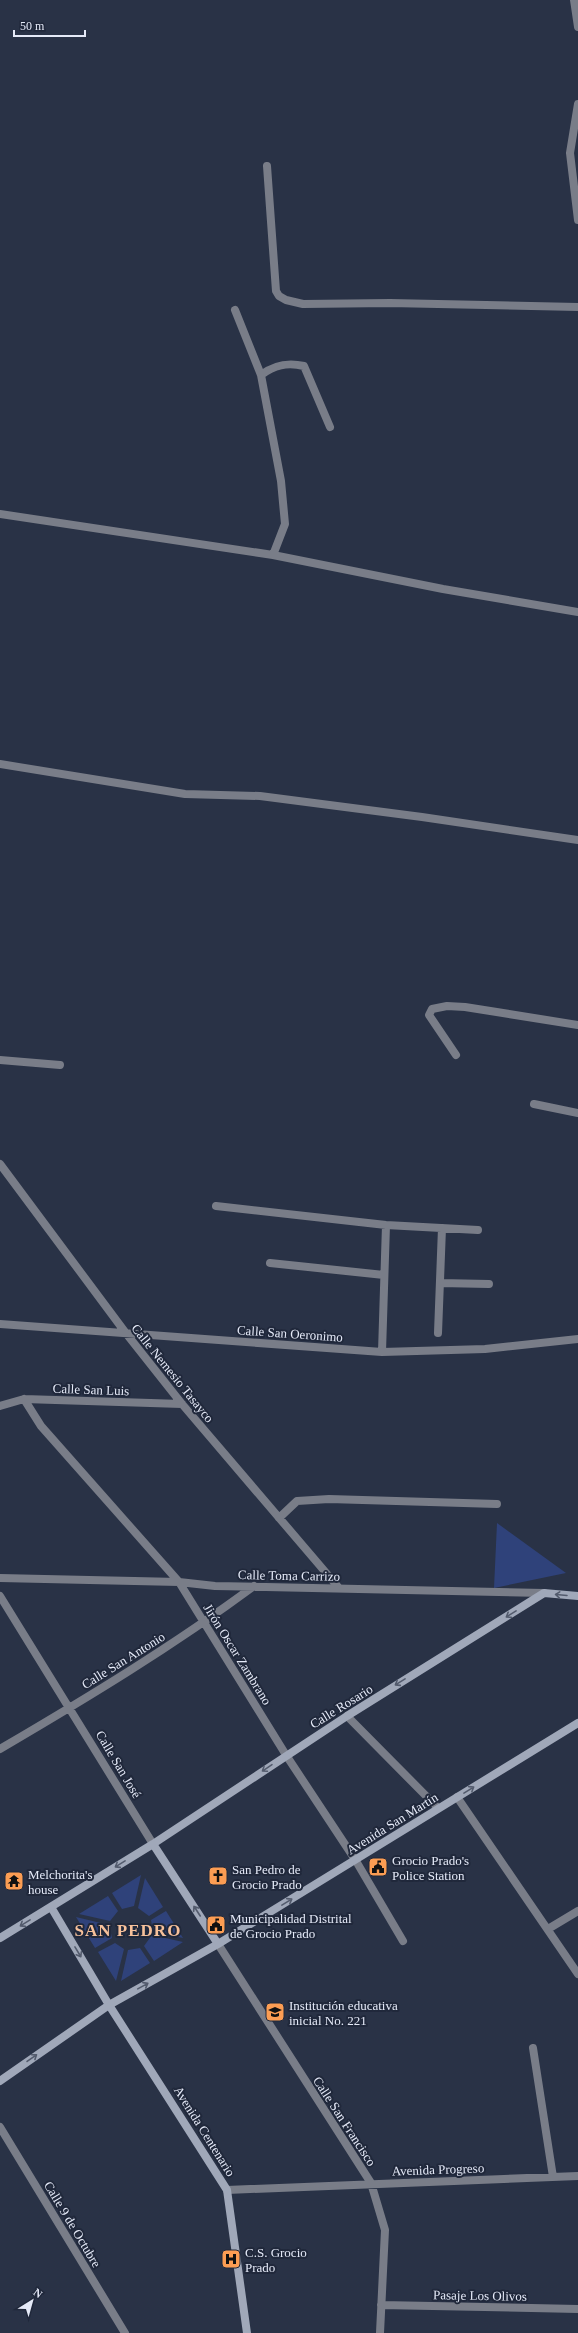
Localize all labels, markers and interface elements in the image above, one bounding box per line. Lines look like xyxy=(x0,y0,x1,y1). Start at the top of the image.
scale bar xyxy=(14,12,85,38)
text: 50 m xyxy=(20,19,45,33)
street label: Calle Nemesio Tasayco xyxy=(128,1321,217,1426)
street label: Calle San Oeronimo xyxy=(236,1322,343,1345)
street label: Calle San Luis xyxy=(52,1381,129,1398)
street label: Calle Toma Carrizo xyxy=(238,1567,340,1584)
one-way arrow xyxy=(555,1591,568,1598)
street label: Jirón Oscar Zambrano xyxy=(200,1601,275,1708)
one-way arrow xyxy=(505,1609,516,1618)
street label: Calle San Antonio xyxy=(79,1629,168,1692)
one-way arrow xyxy=(394,1679,406,1687)
street label: Calle Rosario xyxy=(307,1681,375,1732)
street label: Calle San José xyxy=(93,1728,145,1801)
one-way arrow xyxy=(262,1764,273,1772)
one-way arrow xyxy=(463,1785,475,1793)
street label: Avenida San Martín xyxy=(344,1789,441,1857)
place label: Grocio Prado's Police Station xyxy=(392,1853,469,1883)
public building icon: Grocio Prado's Police Station xyxy=(367,1856,389,1878)
one-way arrow xyxy=(115,1860,126,1868)
place label: San Pedro de Grocio Prado xyxy=(232,1862,302,1892)
church icon: San Pedro de Grocio Prado xyxy=(207,1865,229,1887)
place label: Melchorita's house xyxy=(28,1867,92,1897)
temple icon: Melchorita's house xyxy=(3,1870,25,1892)
one-way arrow xyxy=(281,1898,293,1906)
one-way arrow xyxy=(193,1906,201,1917)
place label: Municipalidad Distrital de Grocio Prado xyxy=(230,1911,352,1941)
public building icon: Municipalidad Distrital de Grocio Prado xyxy=(205,1914,227,1936)
one-way arrow xyxy=(19,1919,31,1927)
district label: SAN PEDRO xyxy=(75,1921,181,1940)
one-way arrow xyxy=(74,1946,82,1958)
one-way arrow xyxy=(137,1981,149,1989)
place label: Institución educativa inicial No. 221 xyxy=(289,1998,398,2028)
school or university icon: Institución educativa inicial No. 221 xyxy=(264,2001,286,2023)
one-way arrow xyxy=(26,2054,37,2062)
street label: Calle San Francisco xyxy=(310,2074,379,2169)
street label: Avenida Centenario xyxy=(171,2083,238,2179)
street label: Avenida Progreso xyxy=(392,2160,485,2179)
street label: Calle 9 de Octubre xyxy=(41,2178,104,2270)
place label: C.S. Grocio Prado xyxy=(245,2245,307,2275)
hospital icon: C.S. Grocio Prado xyxy=(220,2248,242,2270)
north arrow xyxy=(12,2281,52,2321)
text: N xyxy=(31,2286,45,2300)
street label: Pasaje Los Olivos xyxy=(433,2287,527,2304)

